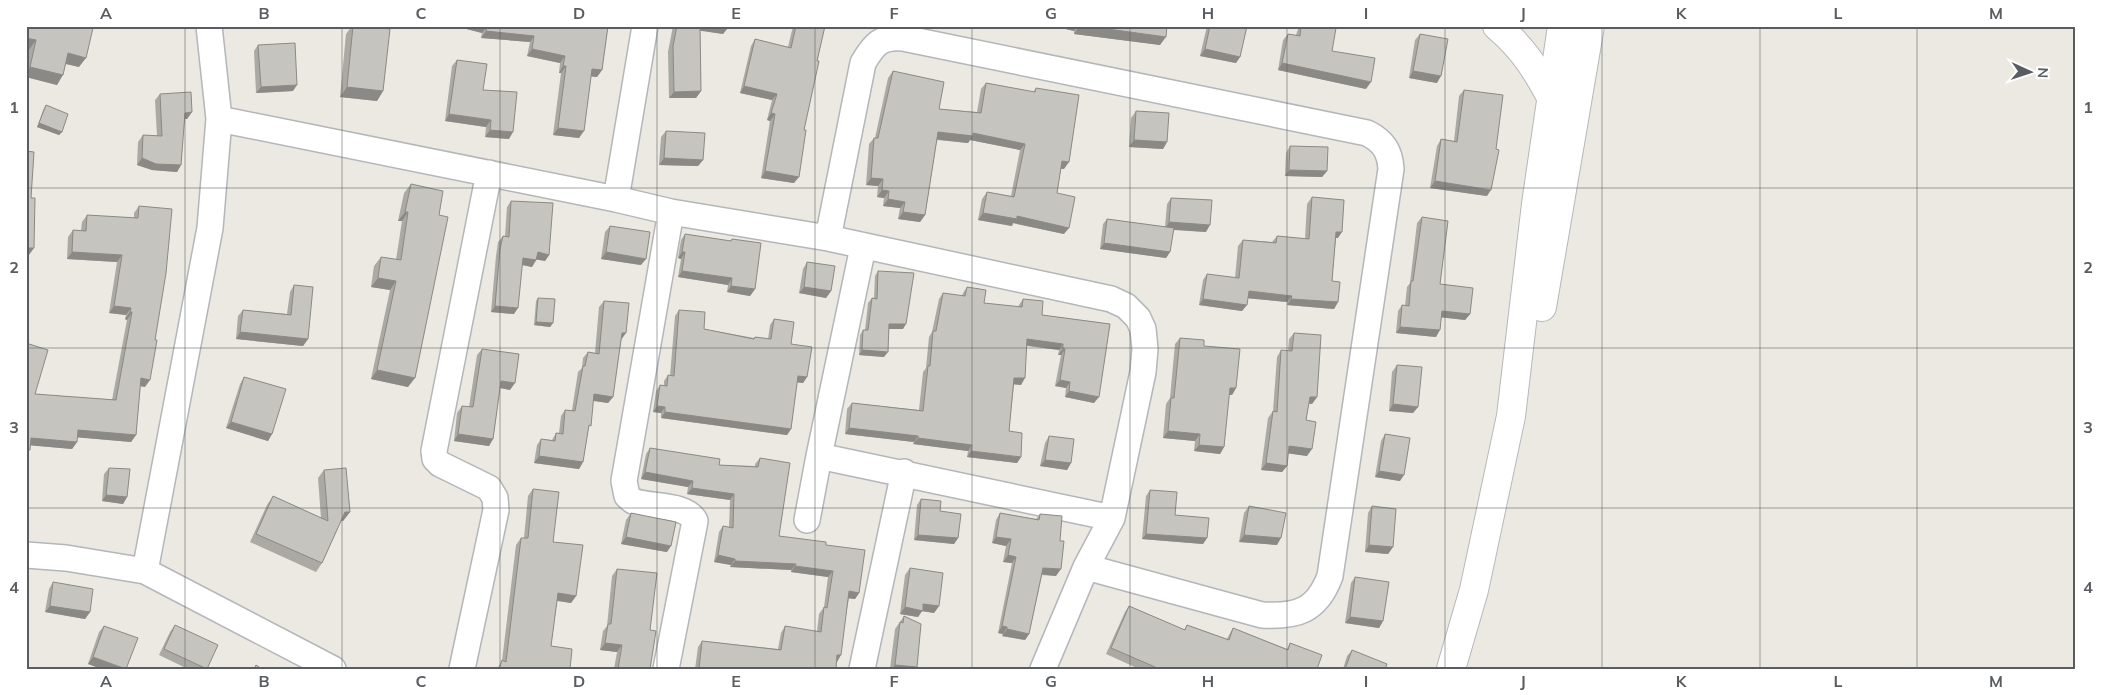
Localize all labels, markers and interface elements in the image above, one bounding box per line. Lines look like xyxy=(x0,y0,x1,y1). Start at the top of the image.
text: A xyxy=(100,3,112,23)
text: B xyxy=(258,3,270,23)
text: C xyxy=(416,3,427,23)
text: D xyxy=(573,3,585,23)
text: E xyxy=(731,3,741,23)
text: F xyxy=(889,3,899,23)
text: G xyxy=(1045,3,1057,23)
text: H xyxy=(1202,3,1214,23)
text: I xyxy=(1364,3,1368,23)
text: J xyxy=(1520,3,1526,23)
text: K xyxy=(1676,3,1688,23)
text: L xyxy=(1834,3,1843,23)
text: M xyxy=(1989,3,2003,23)
north arrow xyxy=(2004,48,2054,98)
text: N xyxy=(2034,67,2052,78)
text: 1 xyxy=(9,97,19,117)
text: 1 xyxy=(2083,97,2093,117)
text: 2 xyxy=(9,257,19,277)
text: 2 xyxy=(2083,257,2093,277)
text: 3 xyxy=(9,417,19,437)
text: 3 xyxy=(2083,417,2093,437)
text: 4 xyxy=(9,577,19,597)
text: 4 xyxy=(2083,577,2093,597)
text: A xyxy=(100,671,112,691)
text: B xyxy=(258,671,270,691)
text: C xyxy=(416,671,427,691)
text: D xyxy=(573,671,585,691)
text: E xyxy=(731,671,741,691)
text: F xyxy=(889,671,899,691)
text: G xyxy=(1045,671,1057,691)
text: H xyxy=(1202,671,1214,691)
text: I xyxy=(1364,671,1368,691)
text: J xyxy=(1520,671,1526,691)
text: K xyxy=(1676,671,1688,691)
text: L xyxy=(1834,671,1843,691)
text: M xyxy=(1989,671,2003,691)

